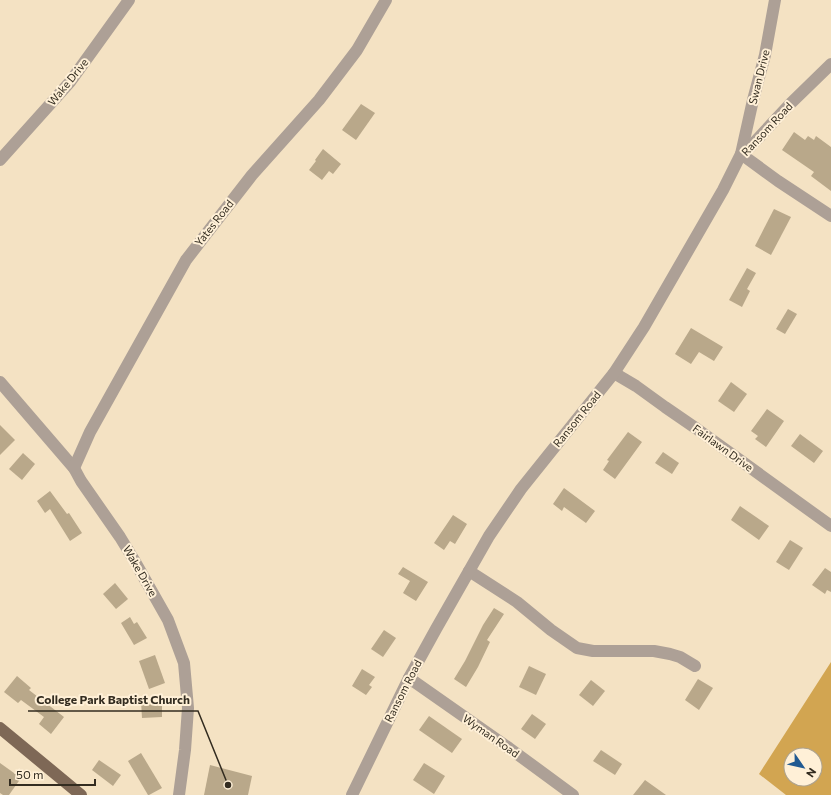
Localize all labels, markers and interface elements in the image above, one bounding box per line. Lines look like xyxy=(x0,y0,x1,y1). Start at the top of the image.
street label: Swan Drive xyxy=(745,48,772,105)
street label: Wake Drive xyxy=(45,55,91,108)
street label: Ransom Road xyxy=(739,99,795,158)
street label: Yates Road xyxy=(192,197,236,248)
street label: Ransom Road xyxy=(550,388,603,449)
street label: Fairlawn Drive xyxy=(691,421,756,474)
street label: Wake Drive xyxy=(121,543,160,599)
street label: Ransom Road xyxy=(381,657,424,724)
callout: College Park Baptist Church xyxy=(28,687,198,711)
text: College Park Baptist Church xyxy=(36,692,190,706)
street label: Wyman Road xyxy=(461,711,522,760)
north arrow xyxy=(783,747,823,787)
scale bar xyxy=(10,761,95,787)
text: N xyxy=(804,766,819,780)
text: 50 m xyxy=(16,767,44,781)

